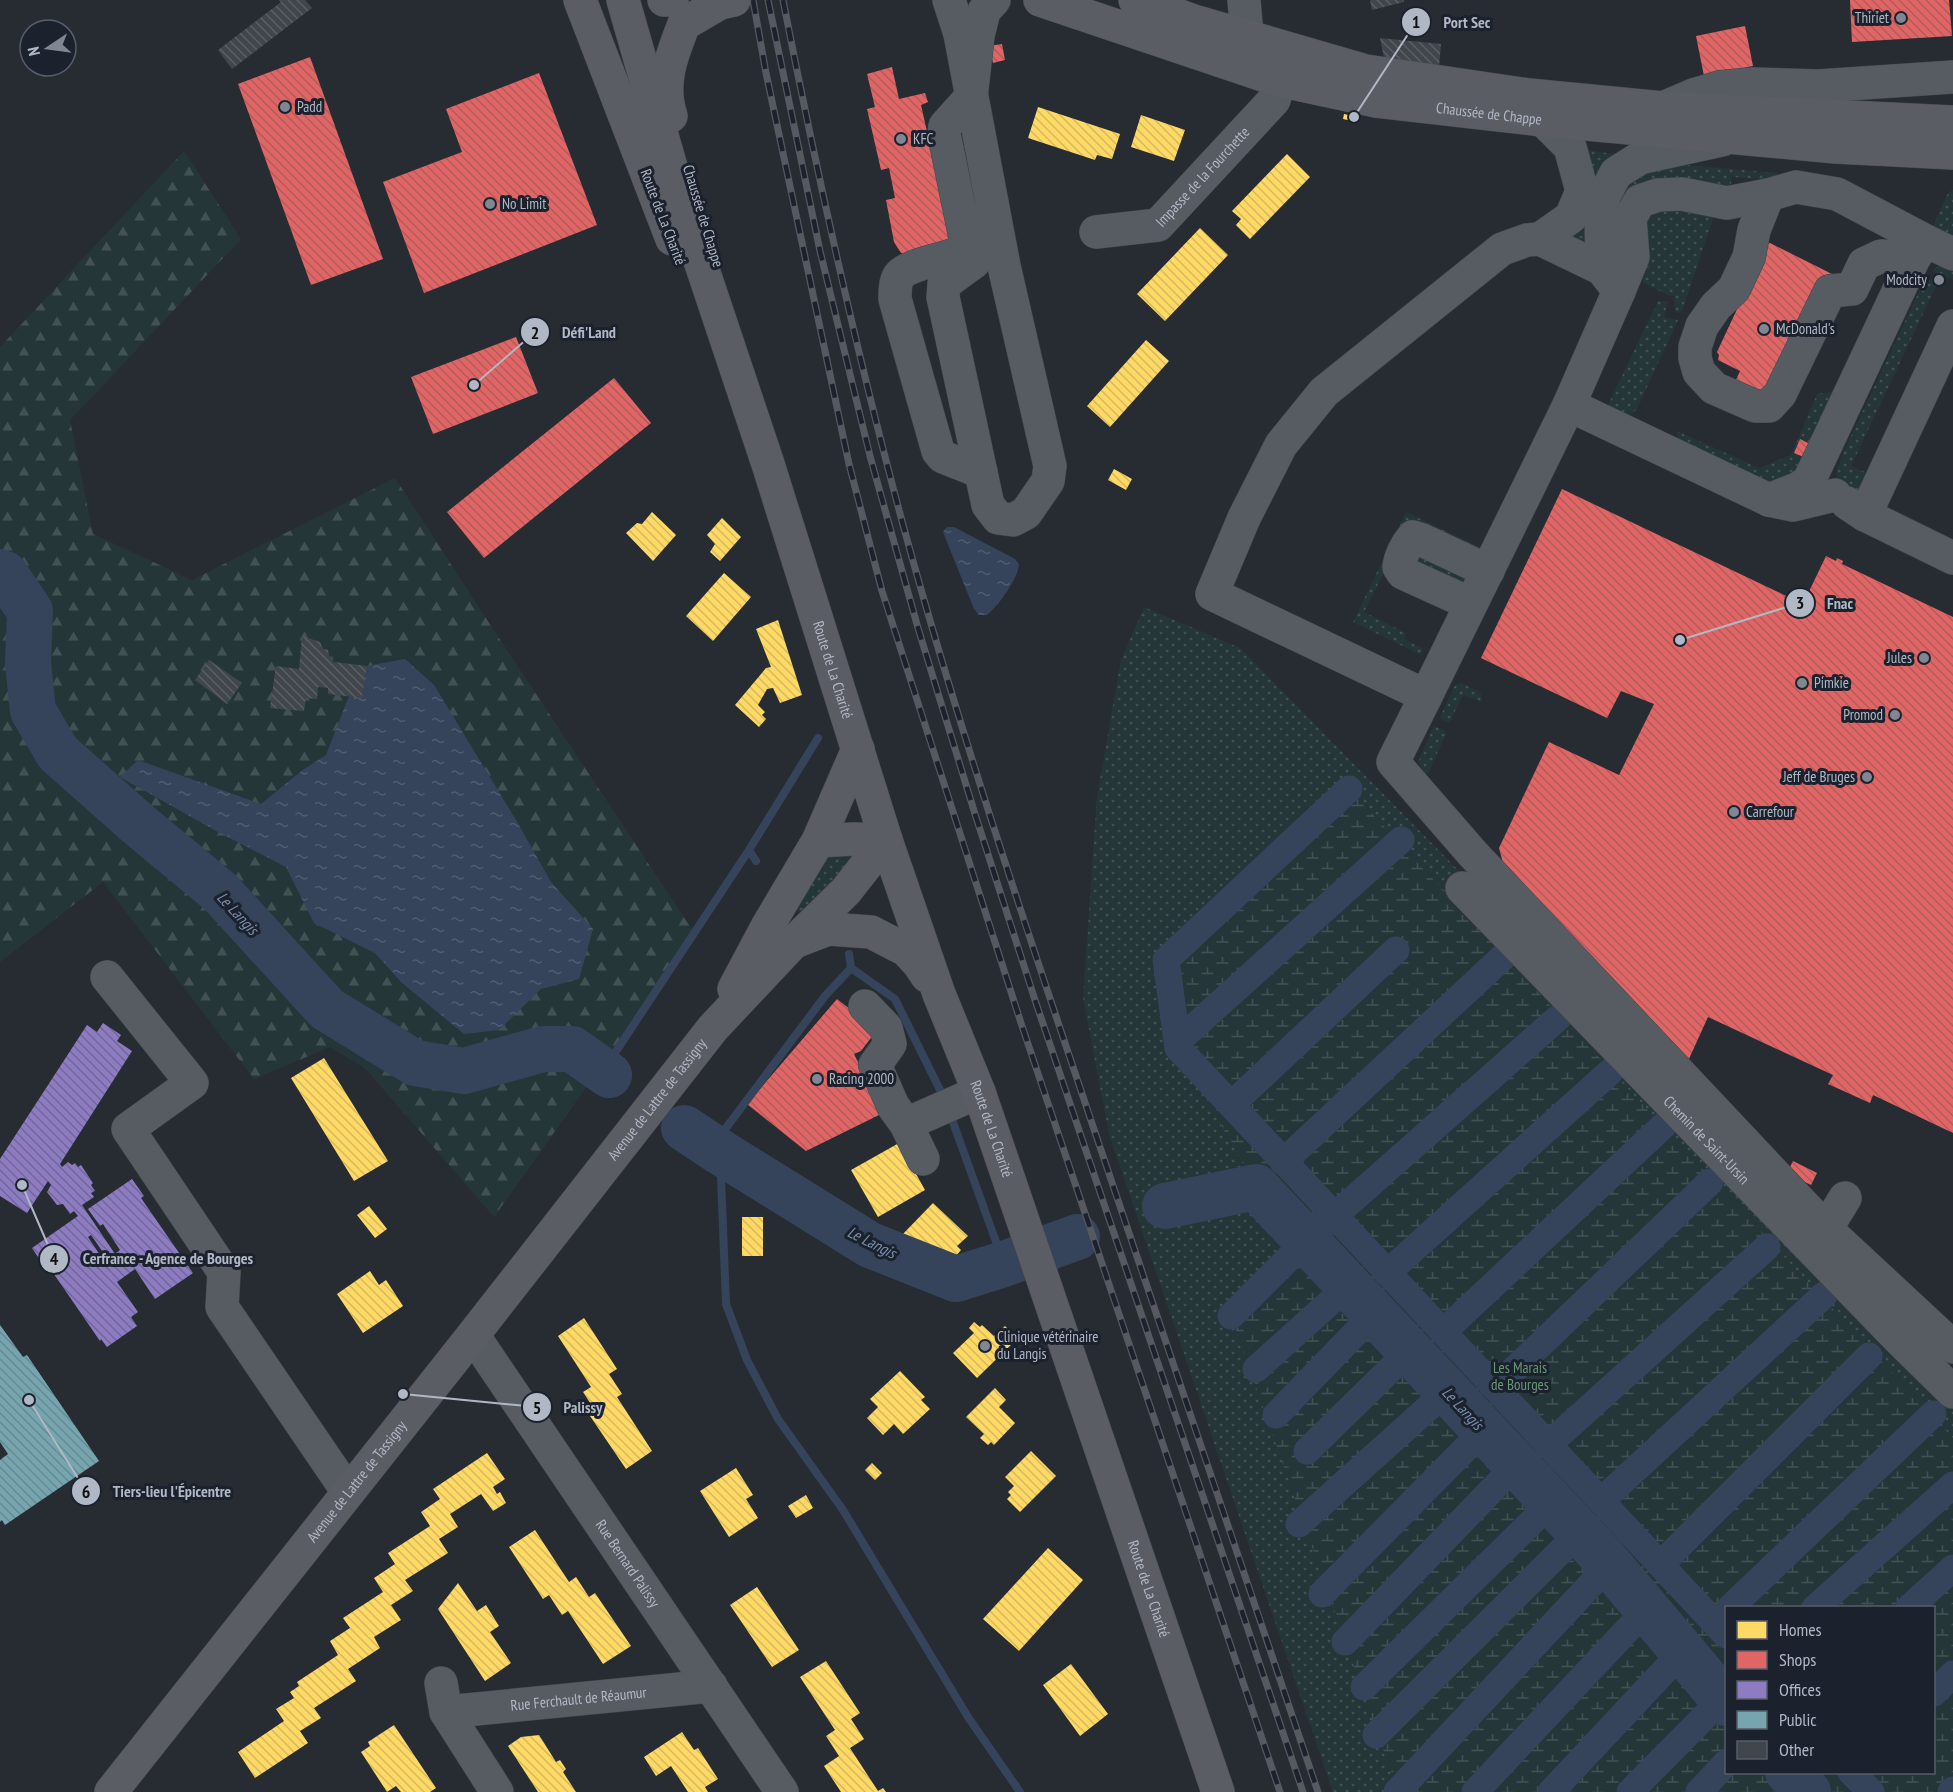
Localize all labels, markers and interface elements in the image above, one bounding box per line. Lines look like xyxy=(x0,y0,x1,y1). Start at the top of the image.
callout: Port Sec xyxy=(1401,5,1502,39)
place label: Thiriet xyxy=(1855,8,1889,27)
text: 1 xyxy=(1412,10,1420,33)
marker: Thiriet xyxy=(1894,11,1908,25)
text: Port Sec xyxy=(1444,12,1491,32)
north arrow xyxy=(18,18,78,78)
text: N xyxy=(23,45,44,58)
place label: Padd xyxy=(297,97,322,116)
street label: Chaussée de Chappe xyxy=(1435,98,1543,129)
marker: Padd xyxy=(278,100,292,114)
street label: Impasse de la Fourchette xyxy=(1151,123,1253,231)
place label: KFC xyxy=(913,129,934,148)
marker: KFC xyxy=(894,132,908,146)
street label: Chaussée de Chappe xyxy=(679,162,728,269)
street label: Route de La Charité xyxy=(636,166,690,267)
place label: No Limit xyxy=(502,194,546,213)
marker: No Limit xyxy=(483,197,497,211)
place label: Modcity xyxy=(1886,270,1927,289)
marker: Modcity xyxy=(1932,273,1946,287)
callout: Défi'Land xyxy=(520,315,628,349)
place label: McDonald's xyxy=(1776,319,1835,338)
text: 2 xyxy=(531,321,539,344)
text: Défi'Land xyxy=(562,322,616,342)
marker: McDonald's xyxy=(1757,322,1771,336)
callout: Fnac xyxy=(1785,586,1866,620)
text: 3 xyxy=(1796,591,1804,614)
text: Fnac xyxy=(1827,593,1853,613)
street label: Route de La Charité xyxy=(809,619,857,721)
place label: Jules xyxy=(1886,648,1912,667)
marker: Jules xyxy=(1917,651,1931,665)
place label: Pimkie xyxy=(1814,673,1849,692)
marker: Pimkie xyxy=(1795,676,1809,690)
place label: Promod xyxy=(1843,705,1883,724)
marker: Promod xyxy=(1888,708,1902,722)
place label: Jeff de Bruges xyxy=(1782,767,1855,786)
marker: Jeff de Bruges xyxy=(1860,770,1874,784)
place label: Carrefour xyxy=(1746,802,1795,821)
marker: Carrefour xyxy=(1727,805,1741,819)
water label: Le Langis xyxy=(213,887,264,940)
street label: Avenue de Lattre de Tassigny xyxy=(603,1034,711,1164)
place label: Racing 2000 xyxy=(829,1069,894,1088)
marker: Racing 2000 xyxy=(810,1072,824,1086)
street label: Route de La Charité xyxy=(966,1077,1017,1180)
street label: Chemin de Saint-Ursin xyxy=(1660,1092,1754,1188)
water label: Le Langis xyxy=(844,1221,901,1263)
callout: Cerfrance - Agence de Bourges xyxy=(39,1242,266,1276)
text: 4 xyxy=(50,1247,59,1270)
text: Cerfrance - Agence de Bourges xyxy=(83,1248,254,1268)
place label: Clinique vétérinaire du Langis xyxy=(997,1327,1098,1363)
marker: Clinique vétérinaire du Langis xyxy=(978,1339,992,1353)
park label: Les Marais de Bourges xyxy=(1491,1358,1549,1394)
water label: Le Langis xyxy=(1438,1382,1489,1435)
callout: Palissy xyxy=(522,1390,615,1424)
text: 5 xyxy=(533,1396,541,1419)
text: Palissy xyxy=(564,1397,603,1417)
street label: Avenue de Lattre de Tassigny xyxy=(302,1416,411,1546)
callout: Tiers-lieu l'Épicentre xyxy=(71,1474,243,1508)
text: 6 xyxy=(82,1480,90,1503)
text: Tiers-lieu l'Épicentre xyxy=(113,1481,231,1501)
street label: Rue Bernard Palissy xyxy=(592,1516,665,1611)
street label: Route de La Charité xyxy=(1124,1538,1174,1640)
legend xyxy=(1725,1606,1935,1774)
text: Homes xyxy=(1779,1618,1822,1641)
text: Shops xyxy=(1779,1648,1816,1671)
text: Offices xyxy=(1779,1678,1821,1701)
street label: Rue Ferchault de Réaumur xyxy=(510,1682,648,1715)
text: Public xyxy=(1779,1708,1817,1731)
text: Other xyxy=(1779,1738,1814,1761)

